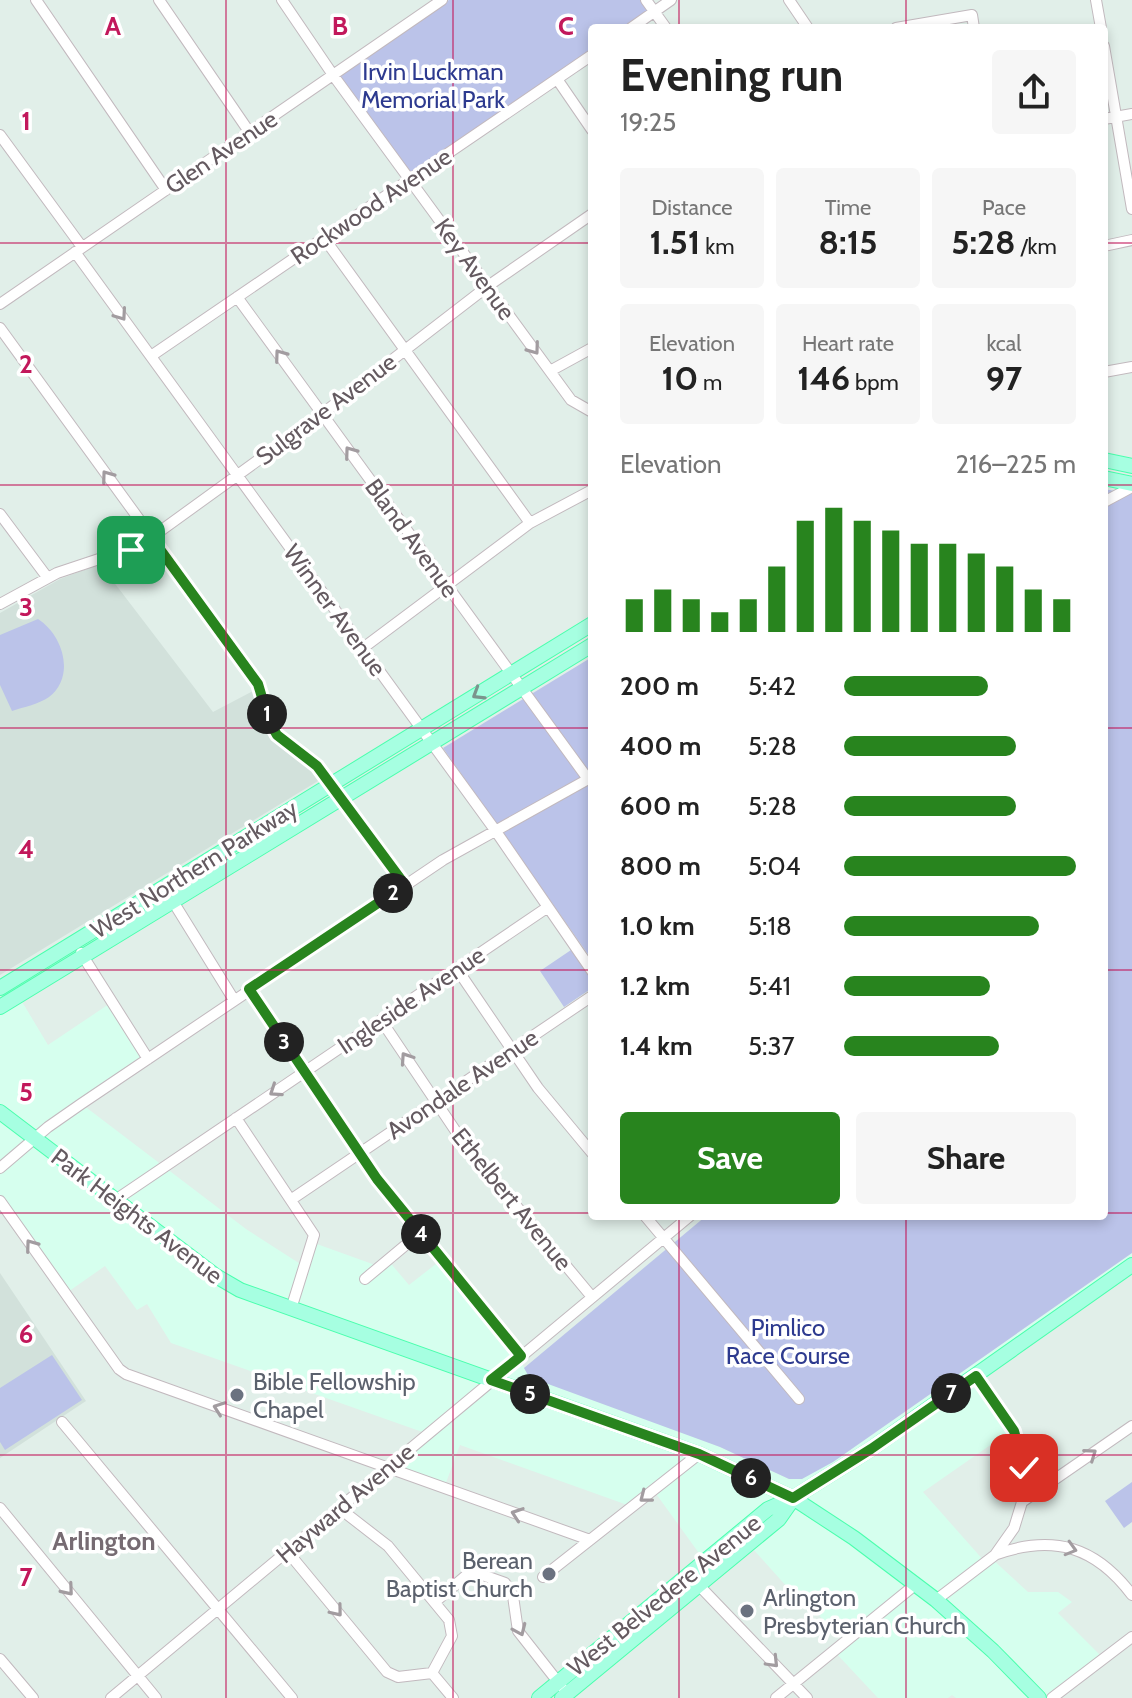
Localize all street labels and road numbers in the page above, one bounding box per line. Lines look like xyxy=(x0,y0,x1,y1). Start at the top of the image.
street label: Glen Avenue xyxy=(160,104,282,200)
street label: Rockwood Avenue xyxy=(285,142,457,270)
street label: Key Avenue xyxy=(428,213,522,325)
street label: Sulgrave Avenue xyxy=(250,347,402,471)
street label: Bland Avenue xyxy=(359,473,465,603)
street label: Winner Avenue xyxy=(277,538,393,682)
street label: West Northern Parkway xyxy=(85,794,303,944)
street label: Ingleside Avenue xyxy=(332,940,490,1060)
street label: Avondale Avenue xyxy=(381,1023,543,1145)
street label: Ethelbert Avenue xyxy=(446,1122,578,1276)
street label: Park Heights Avenue xyxy=(46,1142,228,1290)
street label: Hayward Avenue xyxy=(270,1437,420,1569)
street label: West Belvedere Avenue xyxy=(562,1508,766,1682)

